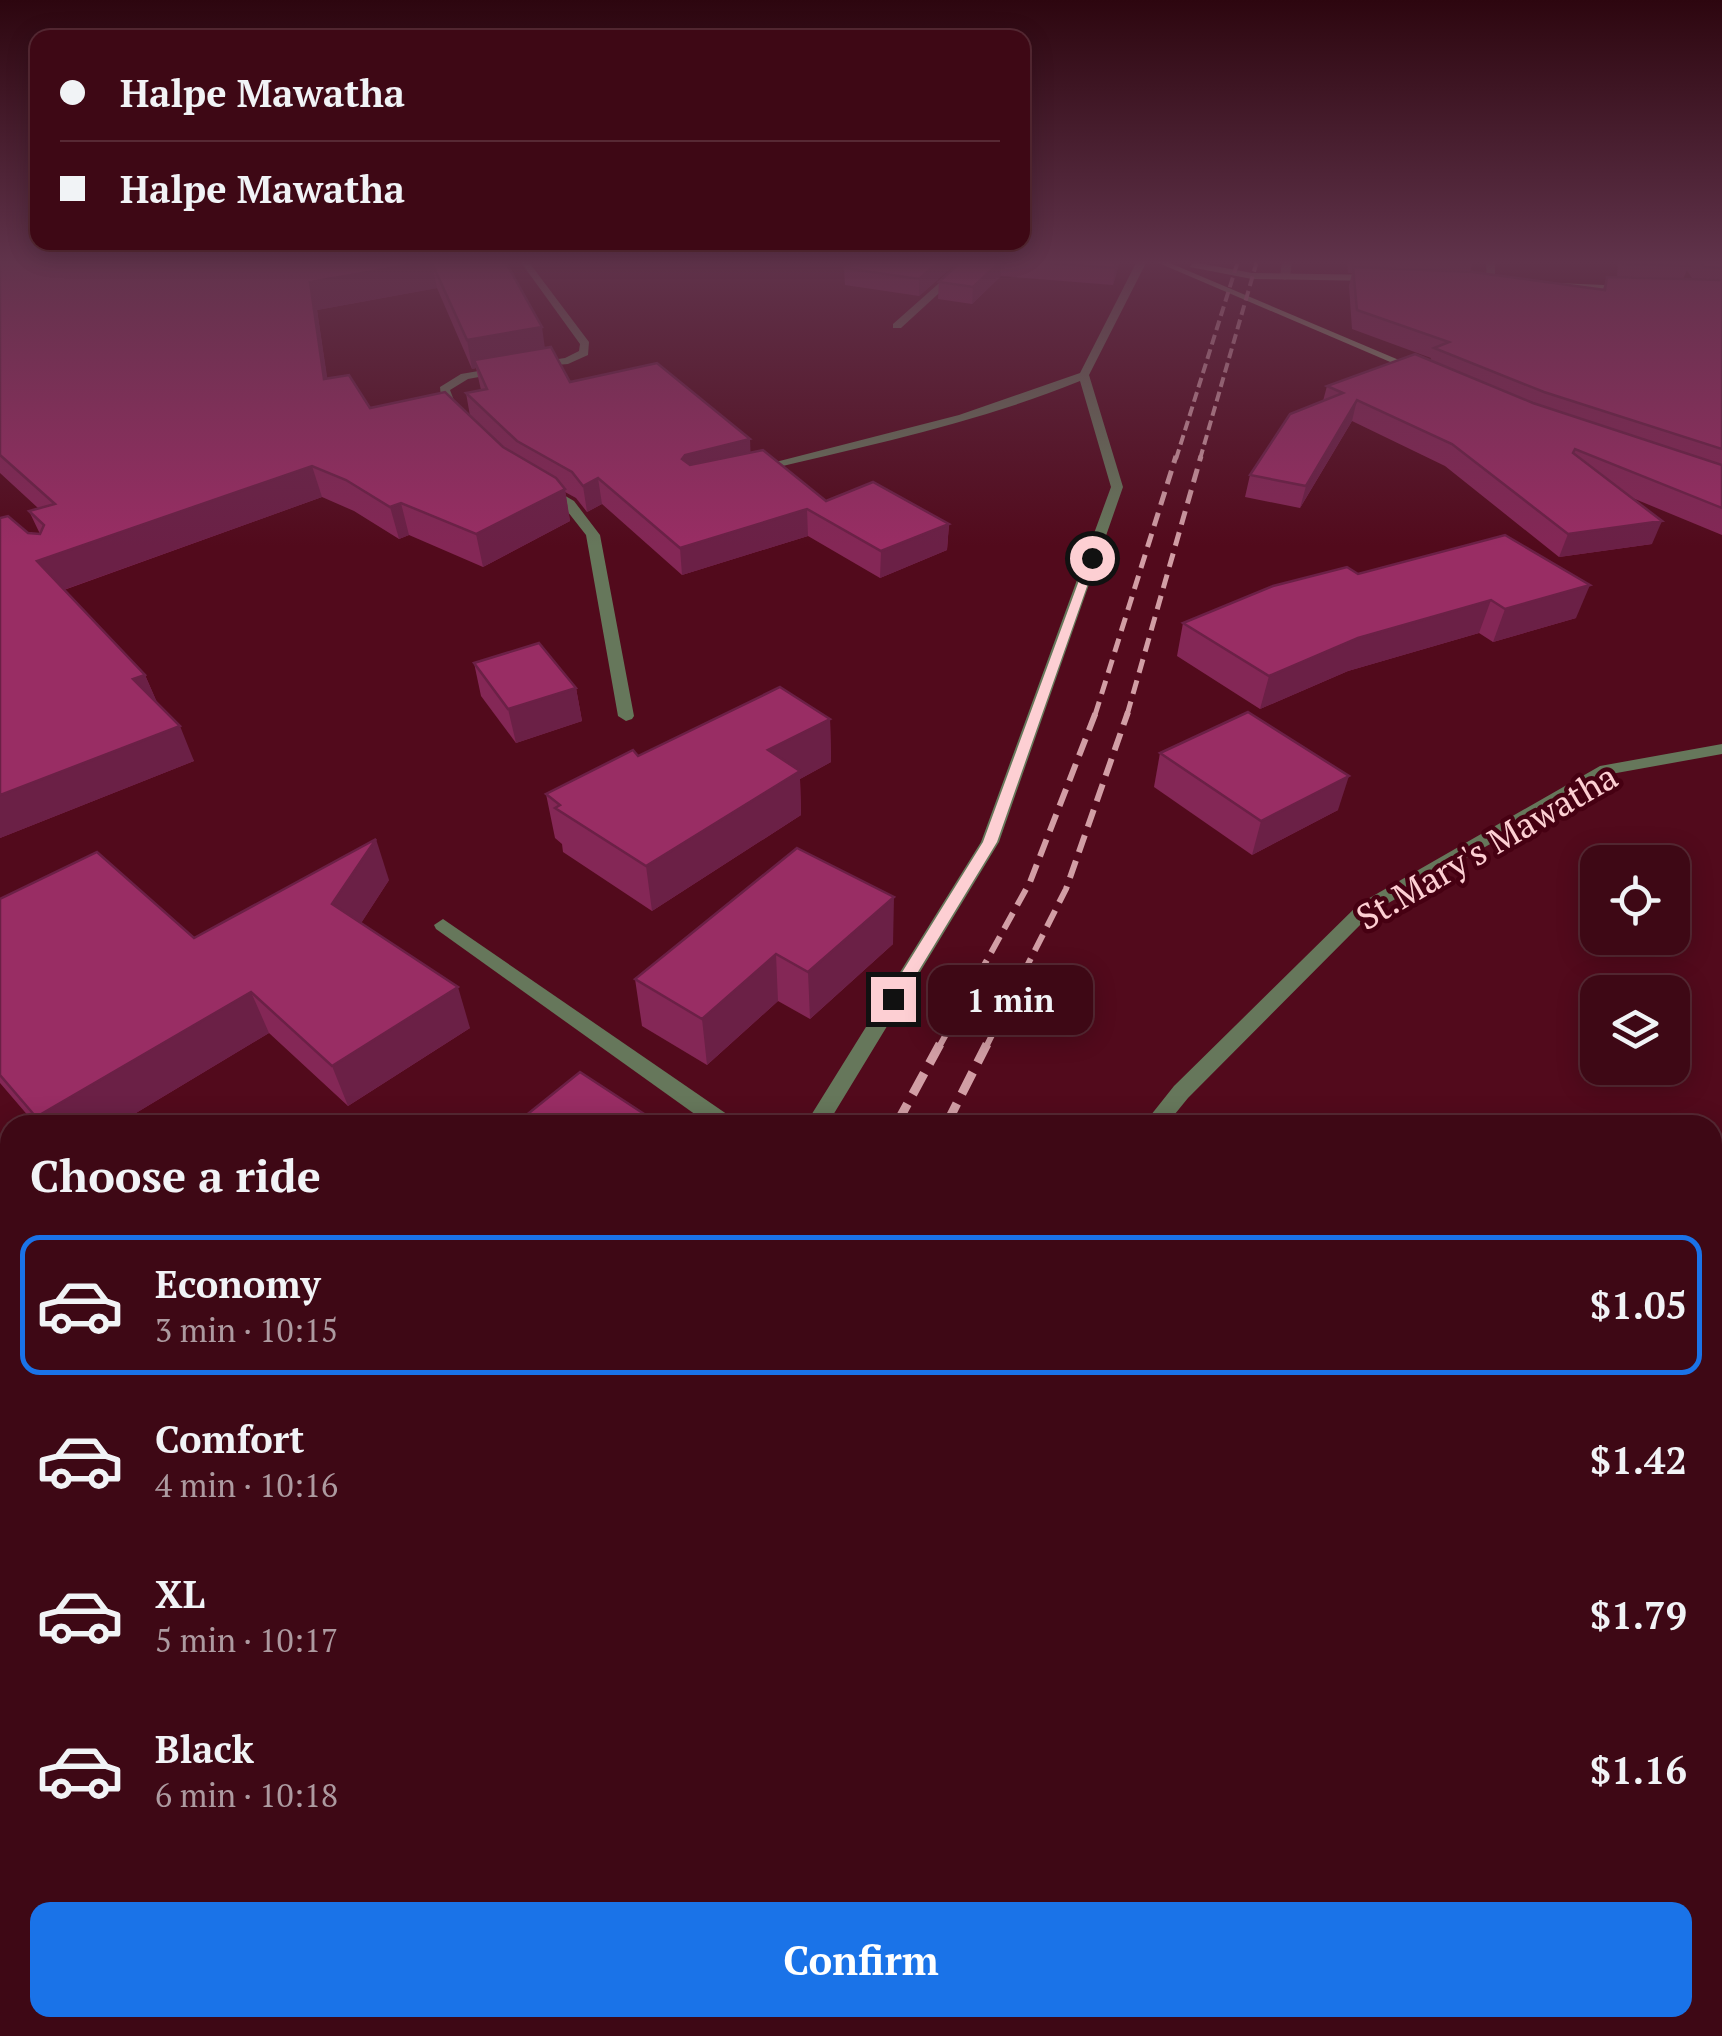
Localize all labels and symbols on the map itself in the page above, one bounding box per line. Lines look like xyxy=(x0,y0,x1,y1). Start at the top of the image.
route start xyxy=(1070,536,1115,581)
street label: St.Mary's Mawatha xyxy=(1348,753,1625,940)
callout: 1 min xyxy=(928,964,1093,1034)
route end xyxy=(871,977,916,1022)

